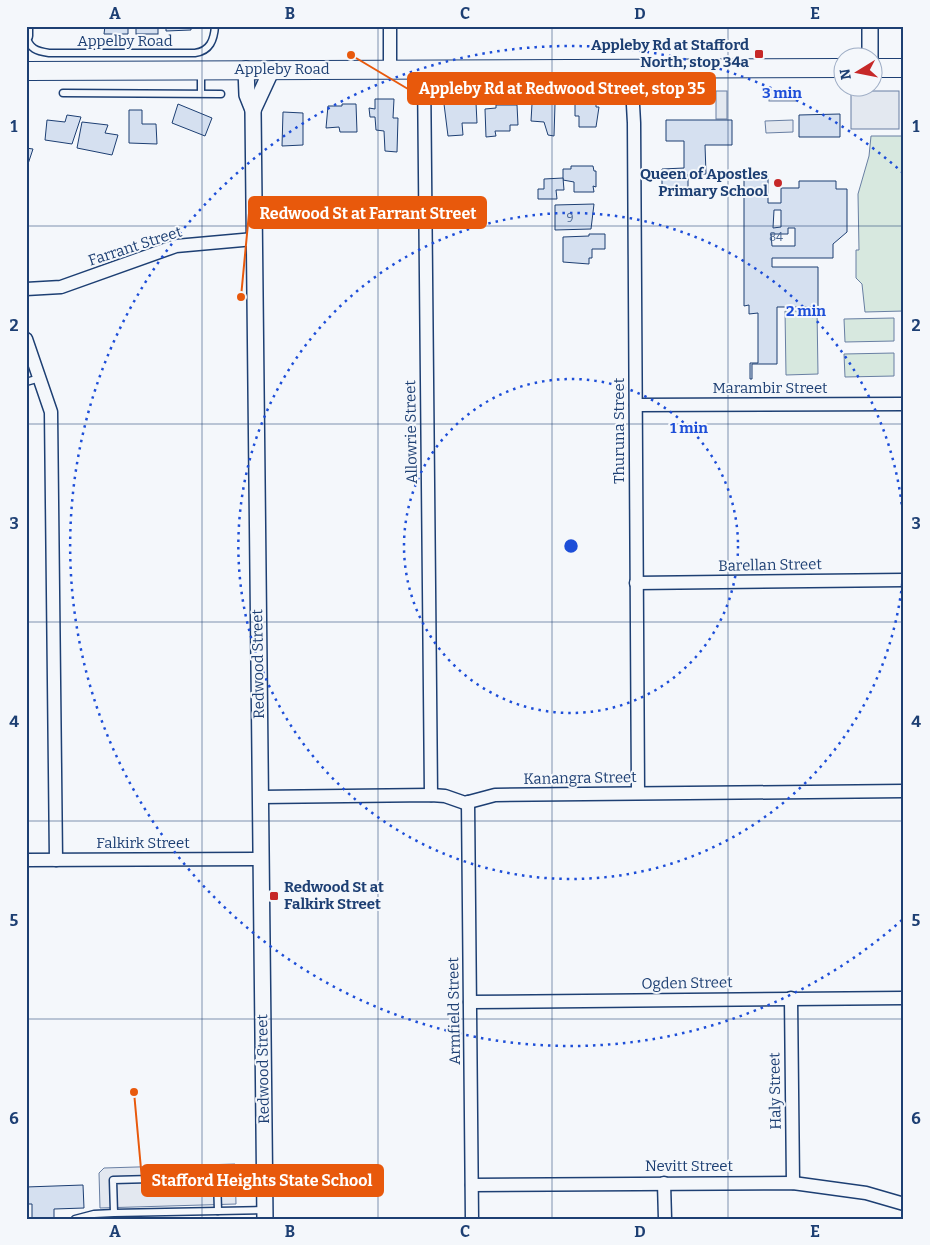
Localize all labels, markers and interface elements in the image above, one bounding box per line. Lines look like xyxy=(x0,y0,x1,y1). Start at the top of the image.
text: A xyxy=(109,4,121,23)
text: B xyxy=(285,4,295,23)
text: C xyxy=(460,4,470,23)
text: D xyxy=(634,4,646,23)
text: E xyxy=(810,4,820,23)
street label: Appelby Road xyxy=(77,32,173,50)
place label: Appleby Rd at Stafford North, stop 34a xyxy=(591,36,750,71)
marker: Appleby Rd at Stafford North, stop 34a xyxy=(753,48,765,60)
north arrow xyxy=(832,48,882,98)
street label: Appleby Road xyxy=(234,60,330,78)
text: N xyxy=(836,67,855,81)
callout: Appleby Rd at Redwood Street, stop 35 xyxy=(408,73,715,104)
text: Appleby Rd at Redwood Street, stop 35 xyxy=(419,79,706,98)
text: 3 min xyxy=(762,84,802,102)
text: 1 xyxy=(11,117,18,136)
text: 1 xyxy=(913,117,920,136)
place label: Queen of Apostles Primary School xyxy=(640,165,768,200)
marker: Queen of Apostles Primary School xyxy=(772,177,784,189)
callout: Redwood St at Farrant Street xyxy=(249,197,486,228)
text: Redwood St at Farrant Street xyxy=(259,204,477,223)
house number: 9 xyxy=(566,211,574,225)
street label: Farrant Street xyxy=(86,222,185,270)
house number: 84 xyxy=(769,230,783,244)
text: 2 min xyxy=(786,302,826,320)
text: 2 xyxy=(9,316,19,335)
text: 2 xyxy=(911,316,921,335)
street label: Thuruna Street xyxy=(610,377,628,484)
street label: Allowrie Street xyxy=(401,379,421,484)
street label: Marambir Street xyxy=(712,379,828,397)
text: 1 min xyxy=(670,419,708,437)
text: 3 xyxy=(9,514,19,533)
text: 3 xyxy=(911,514,921,533)
centre of rings xyxy=(562,537,580,555)
street label: Barellan Street xyxy=(718,555,822,575)
street label: Redwood Street xyxy=(248,608,268,719)
text: 4 xyxy=(9,712,19,731)
text: 4 xyxy=(911,712,921,731)
street label: Kanangra Street xyxy=(523,768,637,788)
street label: Falkirk Street xyxy=(96,834,190,852)
place label: Redwood St at Falkirk Street xyxy=(284,878,384,913)
marker: Redwood St at Falkirk Street xyxy=(268,890,280,902)
text: 5 xyxy=(10,911,19,930)
text: 5 xyxy=(912,911,921,930)
street label: Armfield Street xyxy=(444,956,464,1065)
street label: Ogden Street xyxy=(641,973,733,993)
street label: Redwood Street xyxy=(253,1013,273,1124)
street label: Haly Street xyxy=(765,1052,785,1130)
text: 6 xyxy=(9,1109,19,1128)
text: 6 xyxy=(911,1109,921,1128)
street label: Nevitt Street xyxy=(645,1157,734,1175)
callout: Stafford Heights State School xyxy=(142,1165,383,1196)
text: Stafford Heights State School xyxy=(151,1171,373,1190)
text: A xyxy=(109,1222,121,1241)
text: B xyxy=(285,1222,295,1241)
text: C xyxy=(460,1222,470,1241)
text: D xyxy=(634,1222,646,1241)
text: E xyxy=(810,1222,820,1241)

